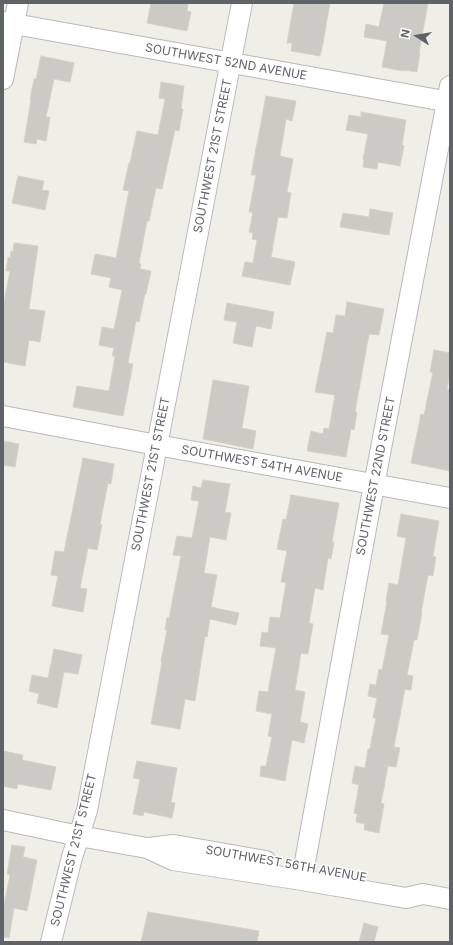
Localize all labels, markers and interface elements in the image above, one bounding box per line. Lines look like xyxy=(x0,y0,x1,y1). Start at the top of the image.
north arrow xyxy=(397,16,437,56)
text: N xyxy=(398,28,413,39)
street label: SOUTHWEST 52ND AVENUE xyxy=(144,41,308,83)
street label: SOUTHWEST 21ST STREET xyxy=(191,78,235,234)
street label: SOUTHWEST 22ND STREET xyxy=(354,395,398,557)
street label: SOUTHWEST 21ST STREET xyxy=(129,396,173,552)
street label: SOUTHWEST 54TH AVENUE xyxy=(180,443,344,485)
street label: SOUTHWEST 21ST STREET xyxy=(48,772,100,928)
street label: SOUTHWEST 56TH AVENUE xyxy=(204,843,368,885)

